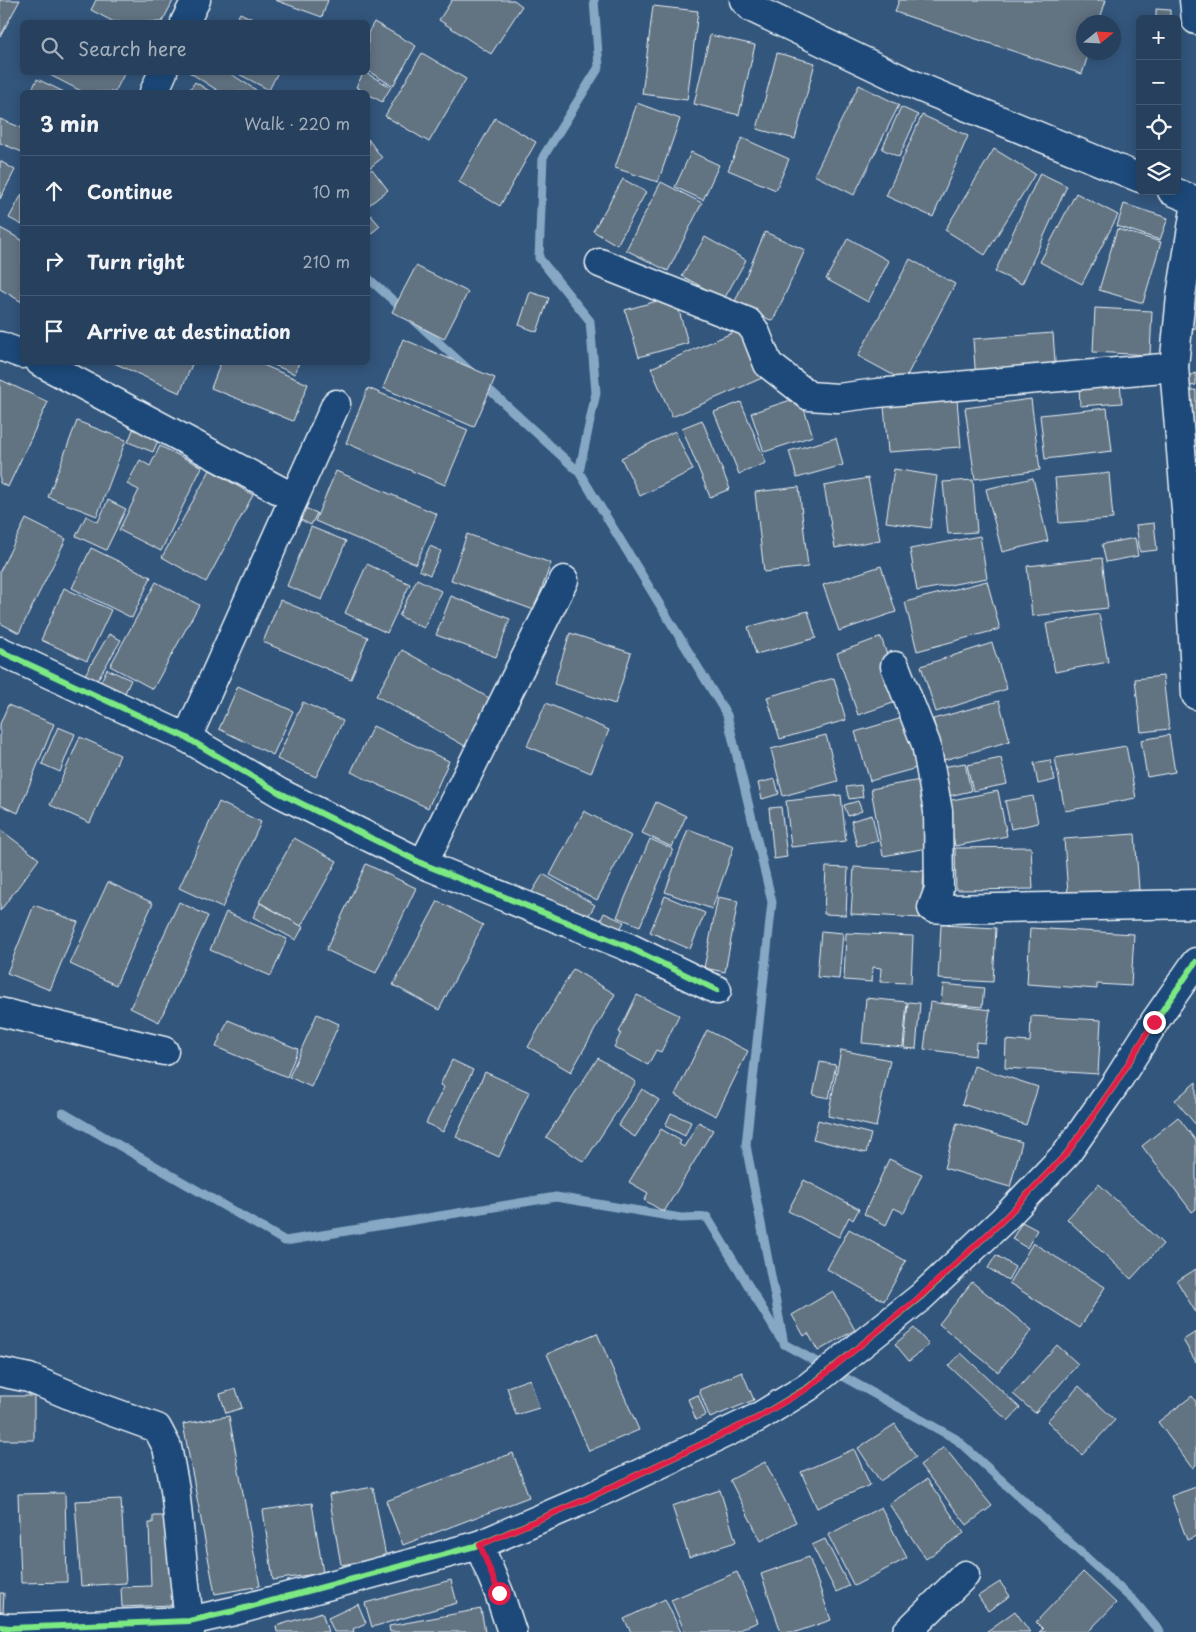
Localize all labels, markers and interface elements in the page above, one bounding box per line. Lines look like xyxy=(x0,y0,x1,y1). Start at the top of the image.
north arrow xyxy=(1076,15,1121,60)
map controls xyxy=(1136,15,1181,195)
button: + xyxy=(1136,15,1181,60)
search box xyxy=(20,20,370,75)
icon: search xyxy=(38,34,66,62)
text: Search here xyxy=(78,34,187,62)
button: − xyxy=(1136,60,1181,105)
button: locate xyxy=(1136,105,1181,150)
text: 3 min xyxy=(40,107,99,139)
text: Walk · 220 m xyxy=(244,111,350,135)
button: layers xyxy=(1136,150,1181,195)
icon: ahead xyxy=(40,177,68,205)
text: Continue xyxy=(87,177,173,205)
text: 10 m xyxy=(313,179,350,203)
icon: right xyxy=(40,247,68,275)
text: Turn right xyxy=(87,247,185,275)
text: 210 m xyxy=(302,249,350,273)
icon: arrive xyxy=(40,317,68,345)
text: Arrive at destination xyxy=(87,317,291,345)
route end xyxy=(1143,1011,1166,1034)
route start xyxy=(488,1582,511,1605)

